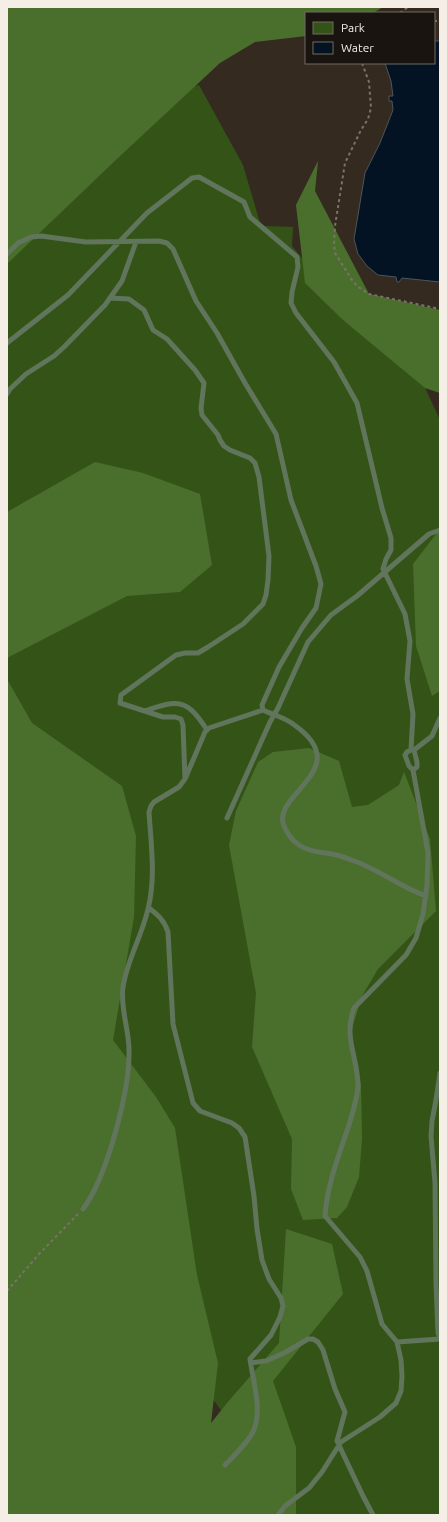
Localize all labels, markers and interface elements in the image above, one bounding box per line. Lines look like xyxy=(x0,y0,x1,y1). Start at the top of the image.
legend xyxy=(305,12,435,64)
text: Park xyxy=(341,21,365,34)
text: Water xyxy=(341,41,374,54)

